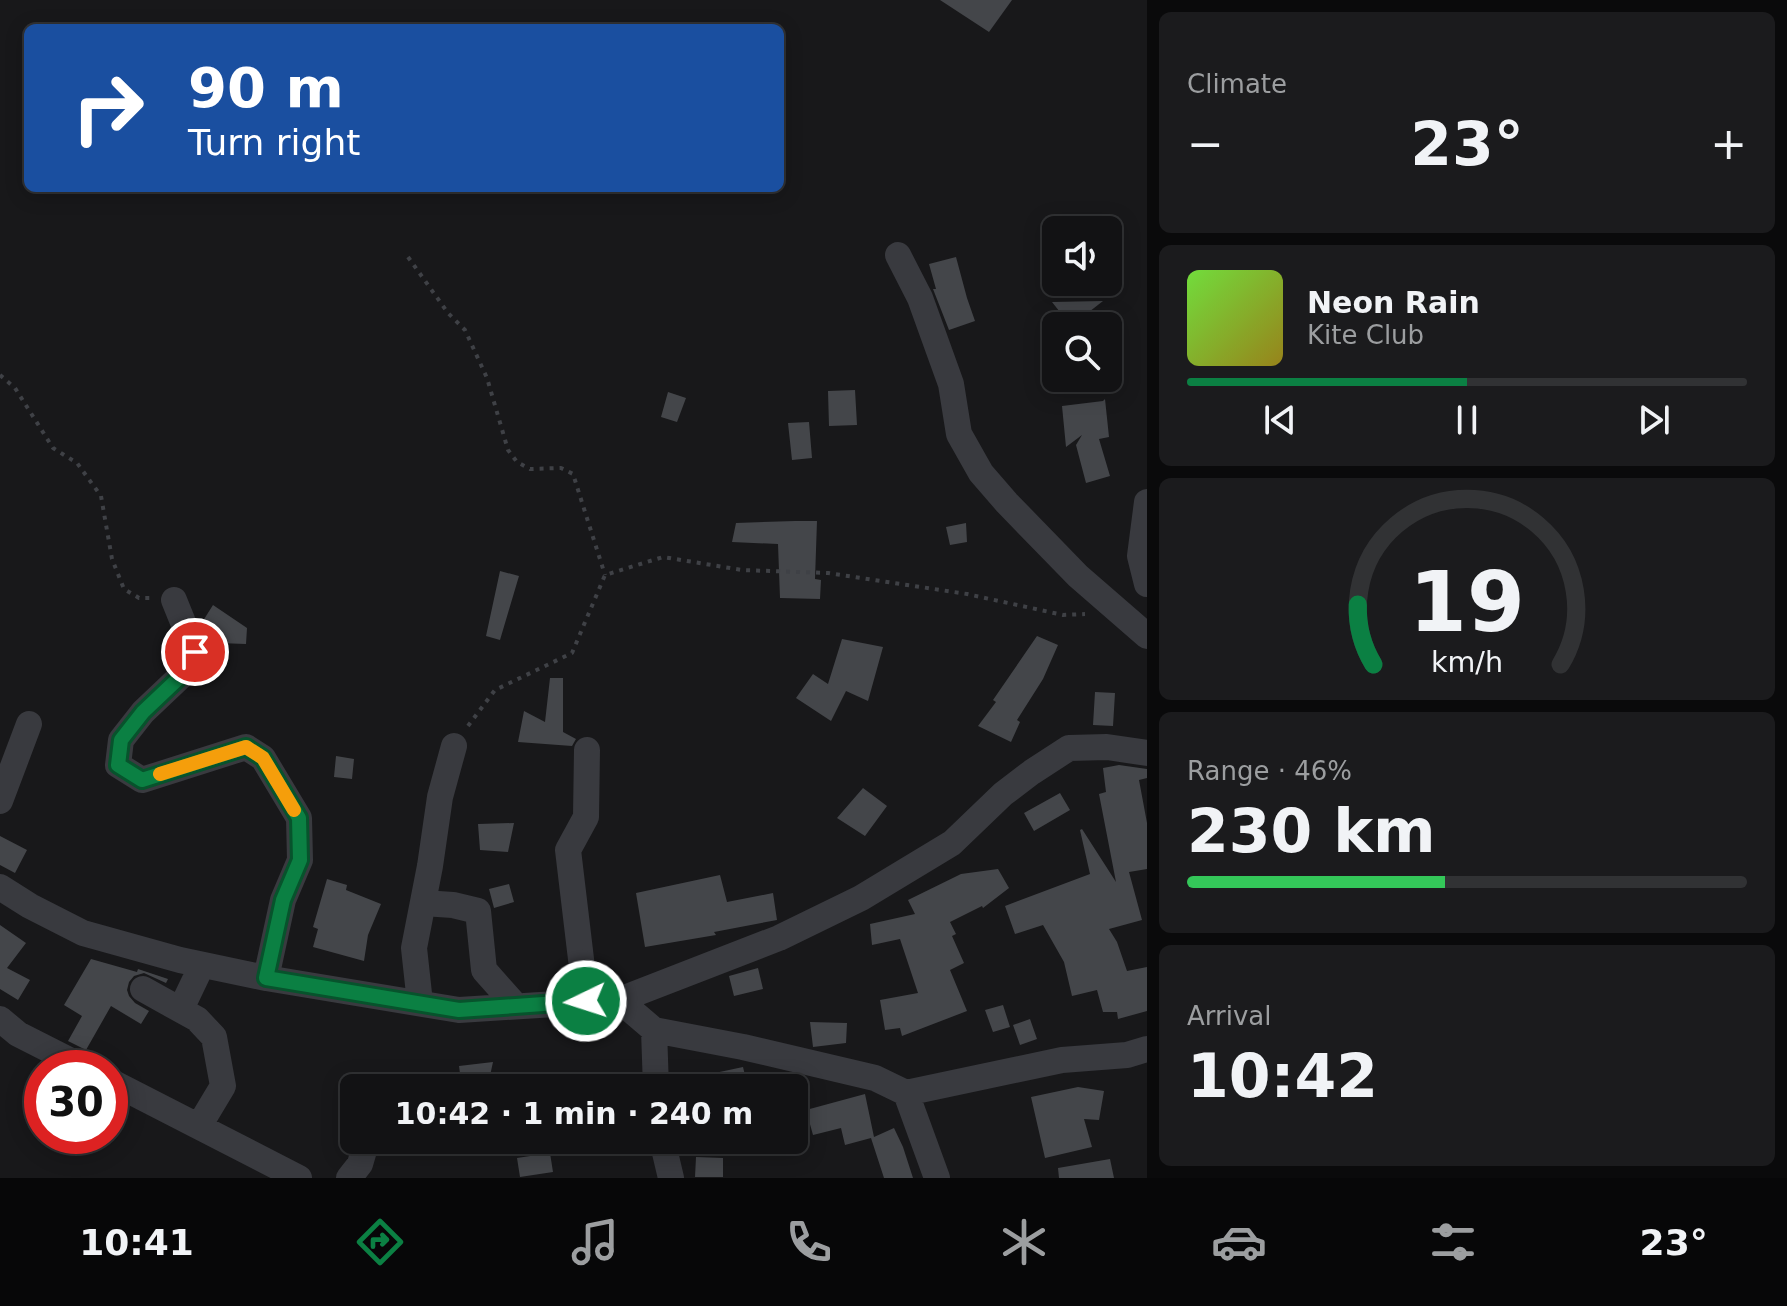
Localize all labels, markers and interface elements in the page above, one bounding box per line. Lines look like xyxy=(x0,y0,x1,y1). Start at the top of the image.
text: 90 m xyxy=(188,55,344,120)
icon: right xyxy=(56,56,160,160)
text: Climate xyxy=(1187,69,1287,99)
text: 23° xyxy=(1410,109,1524,179)
text: − xyxy=(1187,118,1224,169)
text: + xyxy=(1710,118,1747,169)
text: Turn right xyxy=(188,122,360,163)
map controls xyxy=(1042,216,1122,392)
button: sound xyxy=(1042,216,1122,296)
text: Neon Rain xyxy=(1307,285,1480,320)
button: search xyxy=(1042,312,1122,392)
text: Kite Club xyxy=(1307,320,1424,350)
icon: previous xyxy=(1258,398,1302,442)
icon: pause xyxy=(1445,398,1489,442)
icon: next xyxy=(1632,398,1676,442)
text: 19 xyxy=(1409,554,1525,651)
pin xyxy=(161,618,229,686)
icon: arrive xyxy=(173,630,217,674)
text: km/h xyxy=(1431,645,1503,679)
text: Range · 46% xyxy=(1187,756,1352,786)
text: 230 km xyxy=(1187,796,1436,866)
position arrow xyxy=(544,959,628,1043)
text: Arrival xyxy=(1187,1001,1271,1031)
text: 10:42 xyxy=(1187,1041,1378,1111)
speed limit sign: 30 xyxy=(24,1050,128,1154)
text: 10:42 · 1 min · 240 m xyxy=(395,1096,753,1131)
icon: directions xyxy=(352,1214,408,1270)
icon: music xyxy=(567,1214,623,1270)
icon: phone xyxy=(781,1214,837,1270)
icon: climate xyxy=(996,1214,1052,1270)
icon: car xyxy=(1211,1214,1267,1270)
icon: filters xyxy=(1425,1214,1481,1270)
text: 10:41 xyxy=(79,1222,194,1263)
text: 23° xyxy=(1640,1222,1708,1263)

